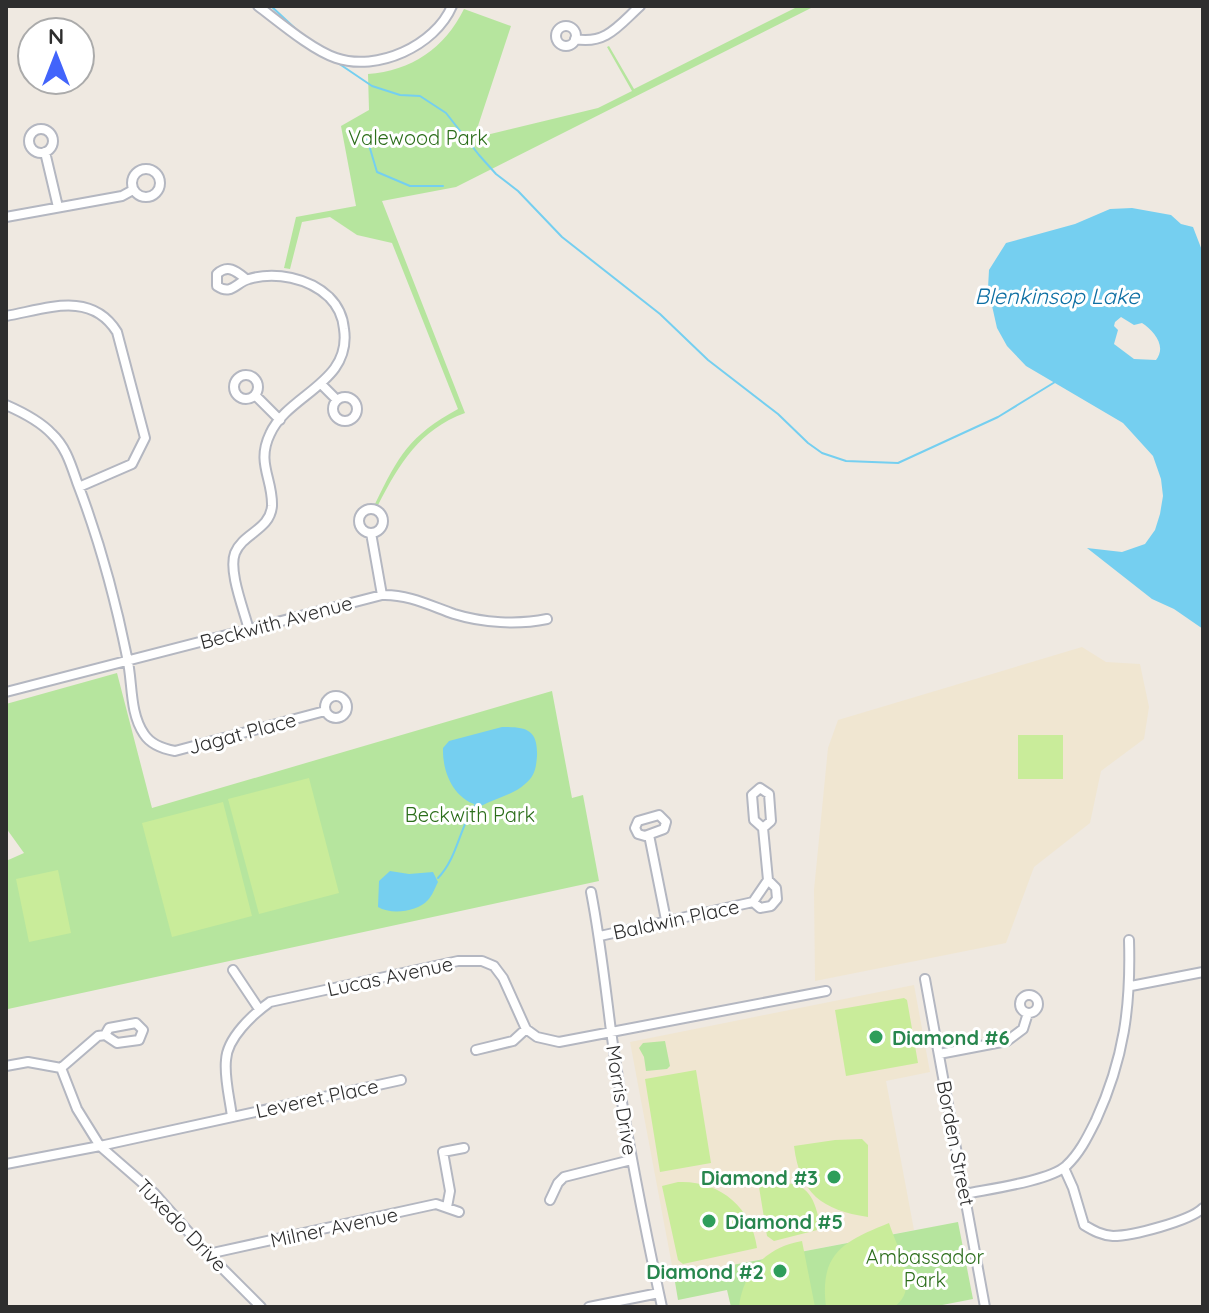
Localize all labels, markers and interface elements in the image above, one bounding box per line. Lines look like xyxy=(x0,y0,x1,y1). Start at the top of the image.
north arrow xyxy=(16,16,96,96)
text: N xyxy=(48,22,64,50)
park label: Valewood Park xyxy=(348,125,488,150)
water label: Blenkinsop Lake xyxy=(974,282,1141,310)
street label: Beckwith Avenue xyxy=(197,590,355,654)
street label: Jagat Place xyxy=(185,707,299,759)
park label: Beckwith Park xyxy=(405,802,535,827)
street label: Baldwin Place xyxy=(611,893,741,945)
street label: Lucas Avenue xyxy=(325,950,455,1002)
place label: Diamond #6 xyxy=(892,1025,1010,1050)
marker: Diamond #6 xyxy=(867,1028,885,1046)
street label: Morris Drive xyxy=(601,1043,643,1157)
street label: Leveret Place xyxy=(253,1073,381,1123)
street label: Borden Street xyxy=(932,1078,980,1208)
place label: Diamond #3 xyxy=(701,1165,818,1190)
marker: Diamond #3 xyxy=(825,1168,843,1186)
street label: Tuxedo Drive xyxy=(131,1173,233,1277)
street label: Milner Avenue xyxy=(268,1201,400,1253)
place label: Diamond #5 xyxy=(725,1209,843,1234)
marker: Diamond #5 xyxy=(700,1212,718,1230)
park label: Ambassador Park xyxy=(866,1244,984,1292)
place label: Diamond #2 xyxy=(646,1259,764,1284)
marker: Diamond #2 xyxy=(771,1262,789,1280)

